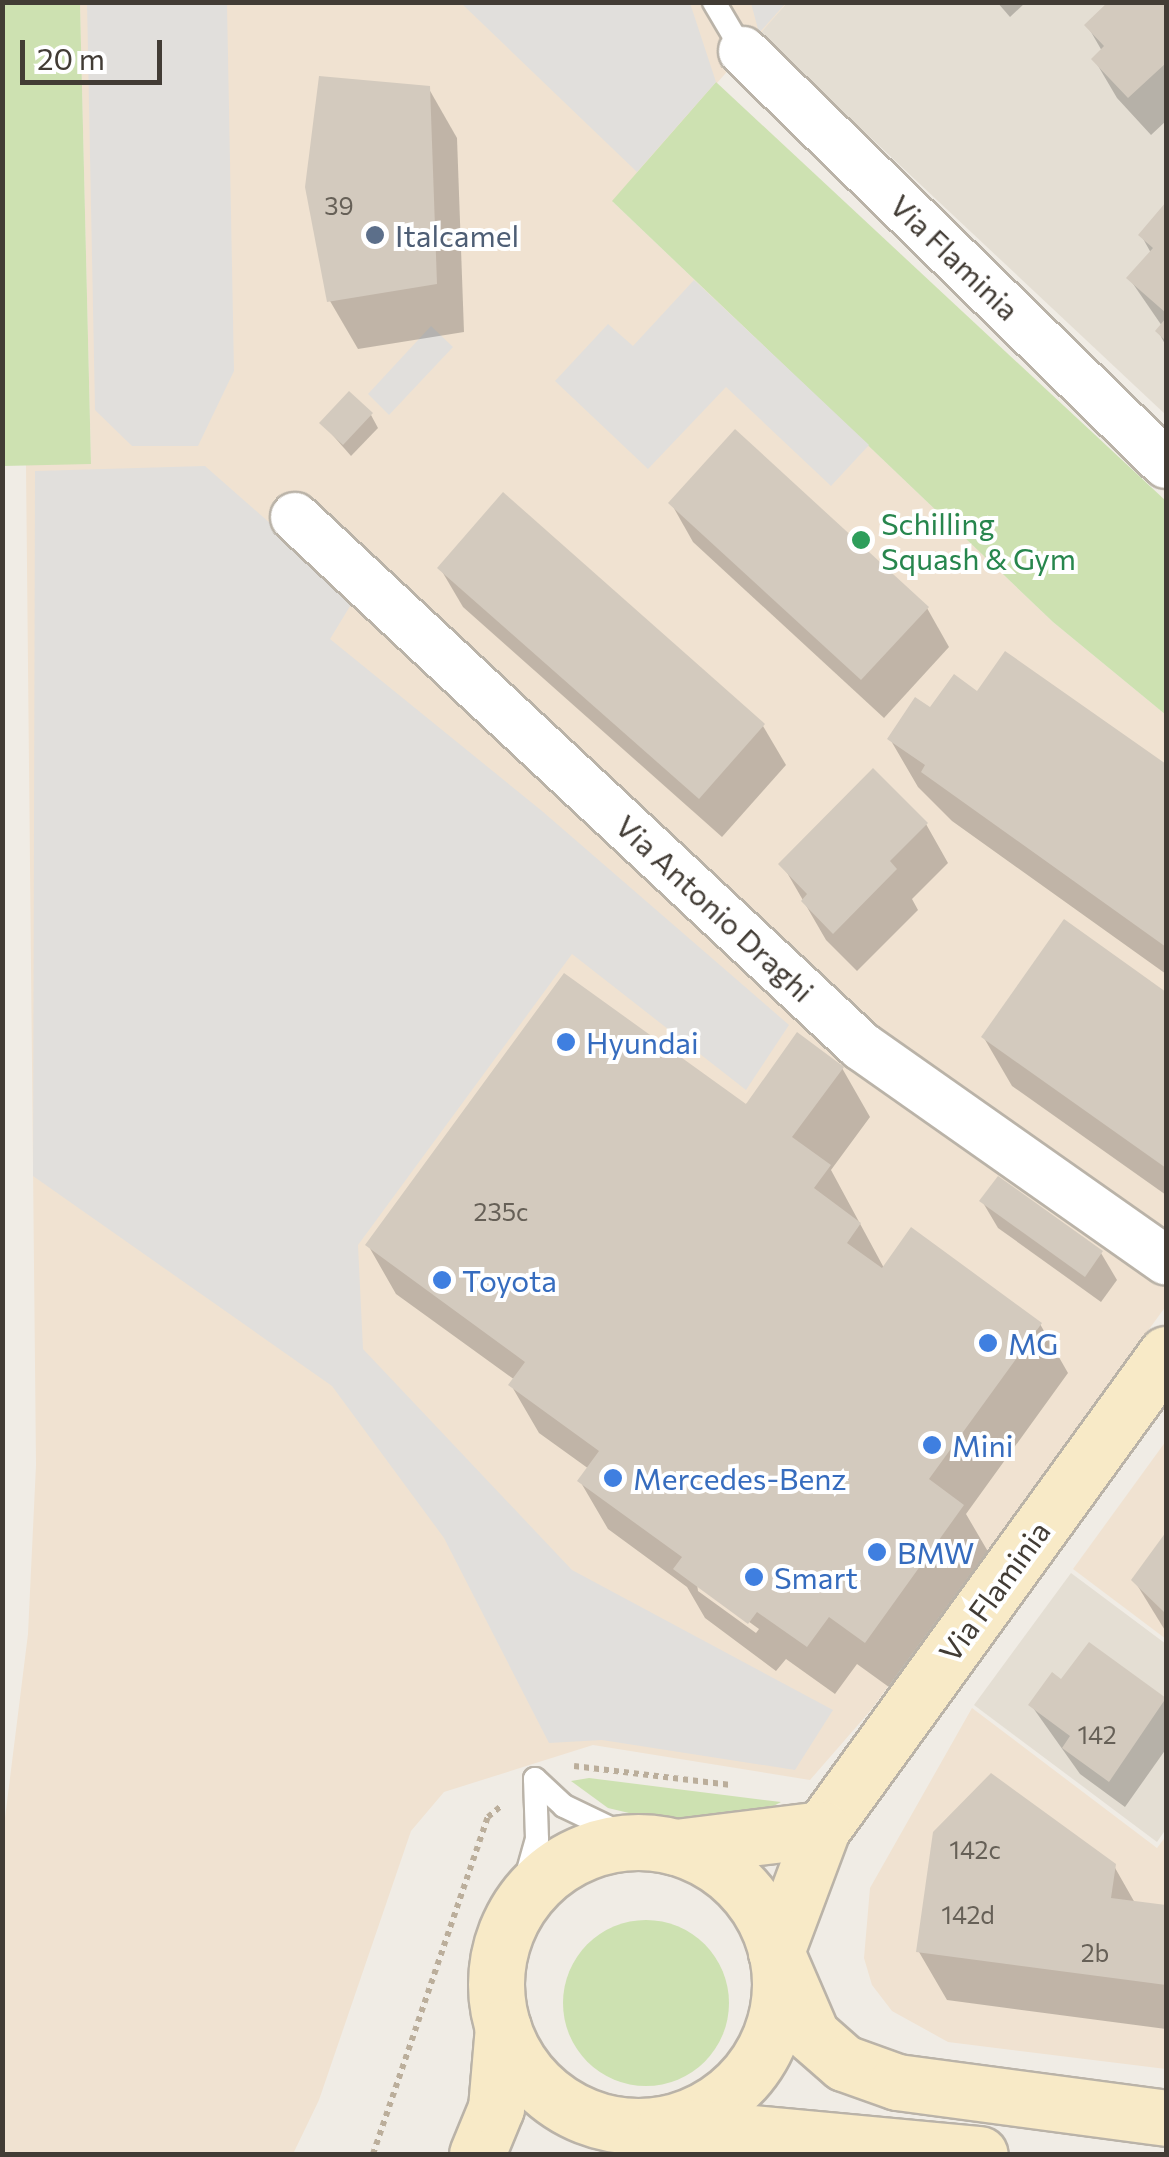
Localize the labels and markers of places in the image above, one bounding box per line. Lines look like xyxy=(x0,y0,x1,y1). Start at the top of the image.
place label: Italcamel xyxy=(395,217,519,253)
marker: Italcamel xyxy=(364,224,386,246)
place label: Schilling Squash & Gym xyxy=(881,505,1076,576)
marker: Schilling Squash & Gym xyxy=(850,529,872,551)
place label: Hyundai xyxy=(586,1024,699,1060)
marker: Hyundai xyxy=(555,1031,577,1053)
place label: Toyota xyxy=(462,1262,557,1298)
marker: Toyota xyxy=(431,1269,453,1291)
place label: MG xyxy=(1008,1325,1058,1361)
marker: MG xyxy=(977,1332,999,1354)
place label: Mini xyxy=(952,1427,1013,1463)
marker: Mini xyxy=(921,1434,943,1456)
place label: Mercedes-Benz xyxy=(633,1460,846,1496)
marker: Mercedes-Benz xyxy=(602,1467,624,1489)
place label: BMW xyxy=(897,1534,974,1570)
marker: BMW xyxy=(866,1541,888,1563)
place label: Smart xyxy=(774,1559,858,1595)
marker: Smart xyxy=(743,1566,765,1588)

